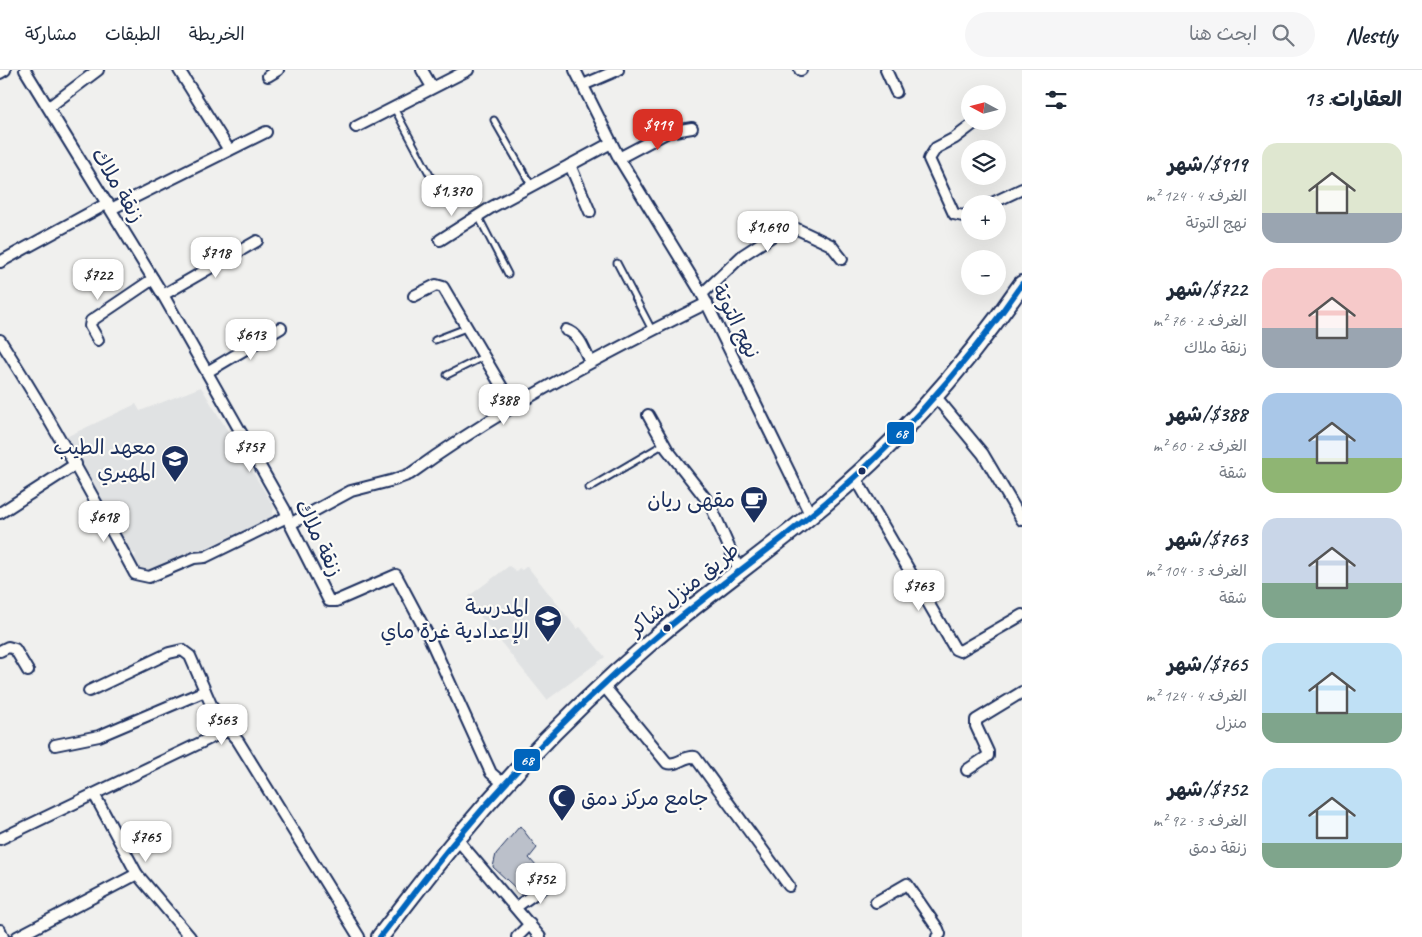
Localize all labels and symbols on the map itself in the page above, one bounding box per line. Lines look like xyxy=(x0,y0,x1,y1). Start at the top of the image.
north arrow xyxy=(961,85,1006,130)
pin: $919 xyxy=(628,108,688,151)
street label: زنقة ملاك xyxy=(86,143,150,227)
pin: $1,370 xyxy=(411,174,493,217)
pin: $1,690 xyxy=(727,210,809,253)
pin: $718 xyxy=(186,236,246,279)
pin: $722 xyxy=(68,258,128,301)
street label: نهج التوتة xyxy=(705,279,766,363)
pin: $613 xyxy=(221,318,281,361)
pin: $388 xyxy=(474,384,534,426)
line badge: 68 xyxy=(886,421,915,445)
text: 68 xyxy=(895,425,909,442)
pin: $757 xyxy=(220,430,280,473)
place label: معهد الطيب المهيري xyxy=(53,434,156,486)
school or university icon: معهد الطيب المهيري xyxy=(160,444,190,483)
unlabelled marker xyxy=(857,466,867,476)
cafe icon: مقهى ريان xyxy=(739,485,769,524)
place label: مقهى ريان xyxy=(647,487,735,514)
street label: زنقة ملاك xyxy=(289,495,349,581)
pin: $618 xyxy=(74,500,134,543)
street label: طريق منزل شاكر xyxy=(622,537,744,643)
pin: $763 xyxy=(889,570,949,612)
place label: المدرسة الإعدادية غرة ماي xyxy=(380,594,529,646)
school or university icon: المدرسة الإعدادية غرة ماي xyxy=(533,604,563,643)
unlabelled marker xyxy=(662,623,672,633)
pin: $563 xyxy=(192,704,252,746)
line badge: 68 xyxy=(513,748,541,772)
text: 68 xyxy=(521,752,535,769)
mosque icon: جامع مركز دمق xyxy=(547,783,577,822)
place label: جامع مركز دمق xyxy=(581,785,709,813)
pin: $765 xyxy=(116,820,176,863)
pin: $752 xyxy=(511,862,571,905)

